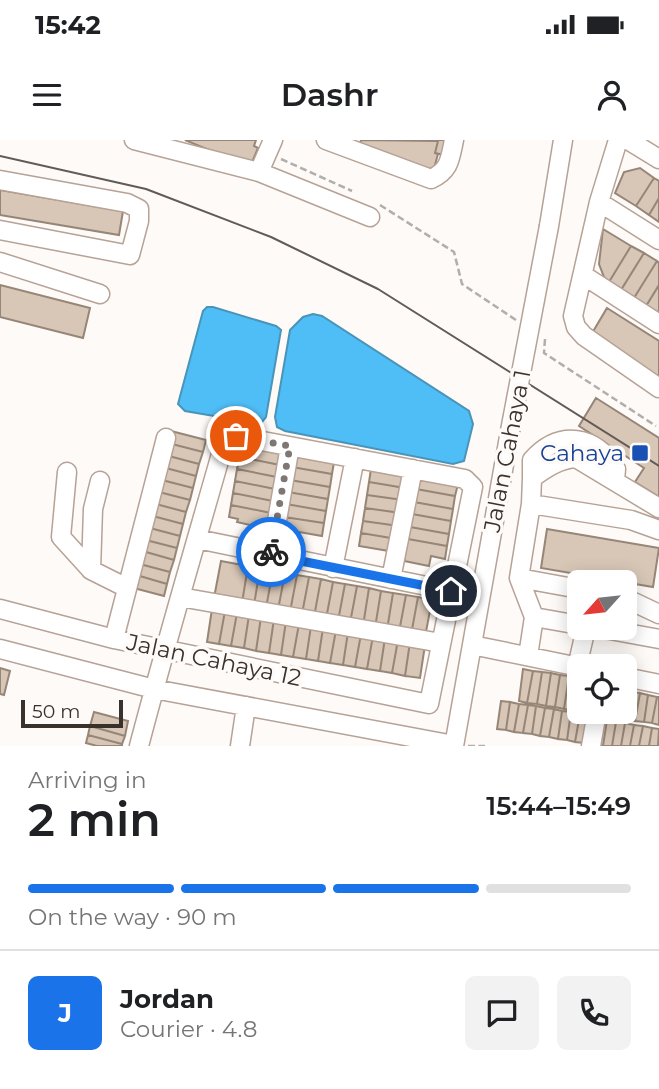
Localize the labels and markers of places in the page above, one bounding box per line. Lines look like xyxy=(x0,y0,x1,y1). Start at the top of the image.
pin xyxy=(206,406,266,466)
place label: Cahaya xyxy=(540,439,624,467)
marker: Cahaya xyxy=(630,443,650,463)
pin xyxy=(421,561,481,621)

